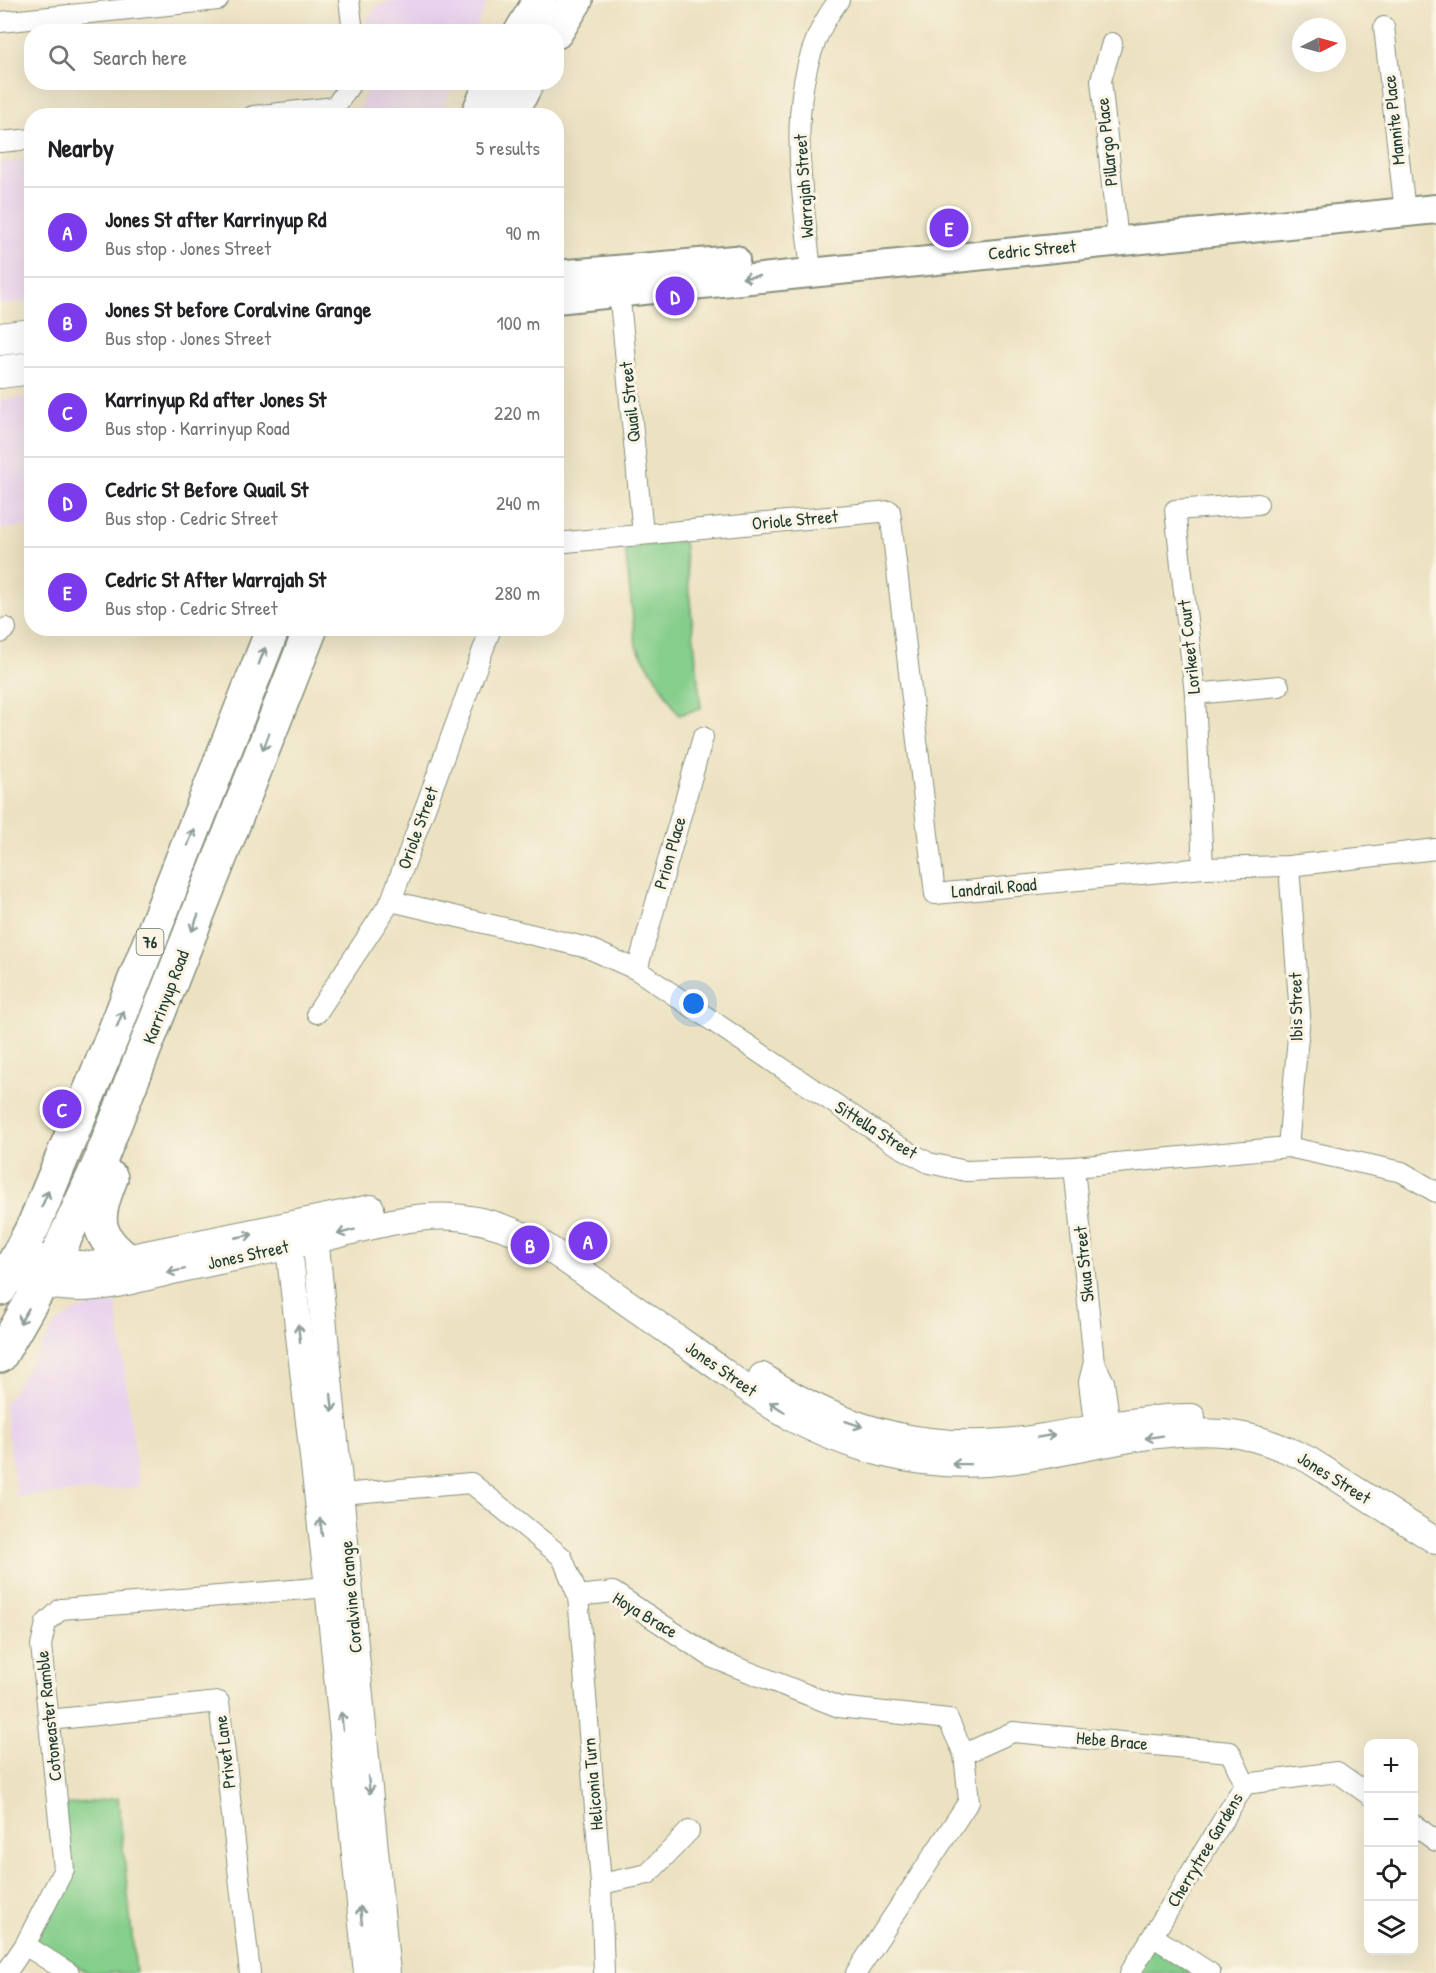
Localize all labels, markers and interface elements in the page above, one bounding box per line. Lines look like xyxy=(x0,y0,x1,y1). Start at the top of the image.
north arrow xyxy=(1292,18,1346,72)
search box xyxy=(24,24,564,90)
icon: search xyxy=(45,41,78,74)
text: Search here xyxy=(93,42,187,72)
street label: Mannite Place xyxy=(1376,74,1411,166)
street label: Pillargo Place xyxy=(1089,97,1124,187)
text: Nearby xyxy=(48,130,114,165)
street label: Warrajah Street xyxy=(787,133,820,239)
text: 5 results xyxy=(476,134,540,161)
text: Jones St after Karrinyup Rd xyxy=(105,204,326,234)
pin: E xyxy=(930,206,968,250)
text: A xyxy=(63,219,72,246)
text: 90 m xyxy=(506,219,540,246)
street label: Cedric Street xyxy=(987,233,1078,266)
text: Bus stop · Jones Street xyxy=(105,234,271,261)
one-way arrow xyxy=(741,272,761,283)
pin: D xyxy=(656,274,694,318)
text: Jones St before Coralvine Grange xyxy=(105,294,371,324)
text: B xyxy=(62,309,73,336)
text: 100 m xyxy=(497,309,540,336)
text: Bus stop · Jones Street xyxy=(105,324,271,351)
street label: Quail Street xyxy=(613,360,646,444)
text: Karrinyup Rd after Jones St xyxy=(105,384,326,414)
text: C xyxy=(62,399,73,426)
text: 220 m xyxy=(494,399,540,426)
text: Bus stop · Karrinyup Road xyxy=(105,414,289,441)
text: Cedric St Before Quail St xyxy=(105,474,308,504)
text: D xyxy=(63,489,72,516)
text: 240 m xyxy=(496,489,540,516)
street label: Oriole Street xyxy=(751,503,840,536)
text: Bus stop · Cedric Street xyxy=(105,504,278,531)
text: Cedric St After Warrajah St xyxy=(105,564,326,594)
text: E xyxy=(63,579,72,606)
text: 280 m xyxy=(495,579,540,606)
text: Bus stop · Cedric Street xyxy=(105,594,278,621)
street label: Lorikeet Court xyxy=(1171,598,1206,695)
one-way arrow xyxy=(257,647,268,665)
one-way arrow xyxy=(260,732,271,750)
street label: Oriole Street xyxy=(391,782,444,873)
street label: Prion Place xyxy=(647,814,692,892)
one-way arrow xyxy=(186,828,197,847)
street label: Landrail Road xyxy=(950,871,1038,904)
one-way arrow xyxy=(189,913,200,932)
road number: 76 xyxy=(136,929,164,955)
street label: Karrinyup Road xyxy=(136,946,195,1047)
street label: Ibis Street xyxy=(1282,972,1309,1042)
your location xyxy=(679,989,708,1018)
one-way arrow xyxy=(115,1010,126,1028)
pin: C xyxy=(42,1086,82,1132)
street label: Sittella Street xyxy=(830,1094,923,1165)
one-way arrow xyxy=(40,1190,51,1208)
pin: A xyxy=(568,1218,608,1264)
pin: B xyxy=(510,1222,550,1268)
street label: Skua Street xyxy=(1067,1224,1100,1303)
one-way arrow xyxy=(336,1227,355,1238)
one-way arrow xyxy=(234,1229,253,1241)
street label: Jones Street xyxy=(205,1234,291,1275)
one-way arrow xyxy=(167,1265,186,1277)
one-way arrow xyxy=(18,1307,30,1324)
one-way arrow xyxy=(293,1324,304,1344)
street label: Jones Street xyxy=(680,1335,763,1403)
one-way arrow xyxy=(327,1392,338,1412)
one-way arrow xyxy=(769,1401,785,1413)
one-way arrow xyxy=(844,1420,863,1431)
one-way arrow xyxy=(1036,1430,1056,1441)
one-way arrow xyxy=(1144,1432,1164,1443)
street label: Jones Street xyxy=(1293,1445,1376,1510)
one-way arrow xyxy=(951,1458,971,1469)
one-way arrow xyxy=(316,1517,327,1537)
street label: Coralvine Grange xyxy=(333,1540,368,1654)
street label: Hoya Brace xyxy=(608,1585,682,1644)
street label: Cotoneaster Ramble xyxy=(29,1650,68,1783)
one-way arrow xyxy=(336,1711,347,1731)
street label: Privet Lane xyxy=(208,1714,241,1790)
street label: Hebe Brace xyxy=(1075,1725,1149,1756)
street label: Heliconia Turn xyxy=(576,1737,609,1831)
map controls xyxy=(1364,1739,1418,1955)
button: + xyxy=(1364,1739,1418,1793)
one-way arrow xyxy=(364,1775,375,1795)
street label: Cherrytree Gardens xyxy=(1161,1788,1249,1912)
button: − xyxy=(1364,1793,1418,1847)
button: locate xyxy=(1364,1847,1418,1901)
button: layers xyxy=(1364,1901,1418,1955)
one-way arrow xyxy=(356,1905,367,1925)

